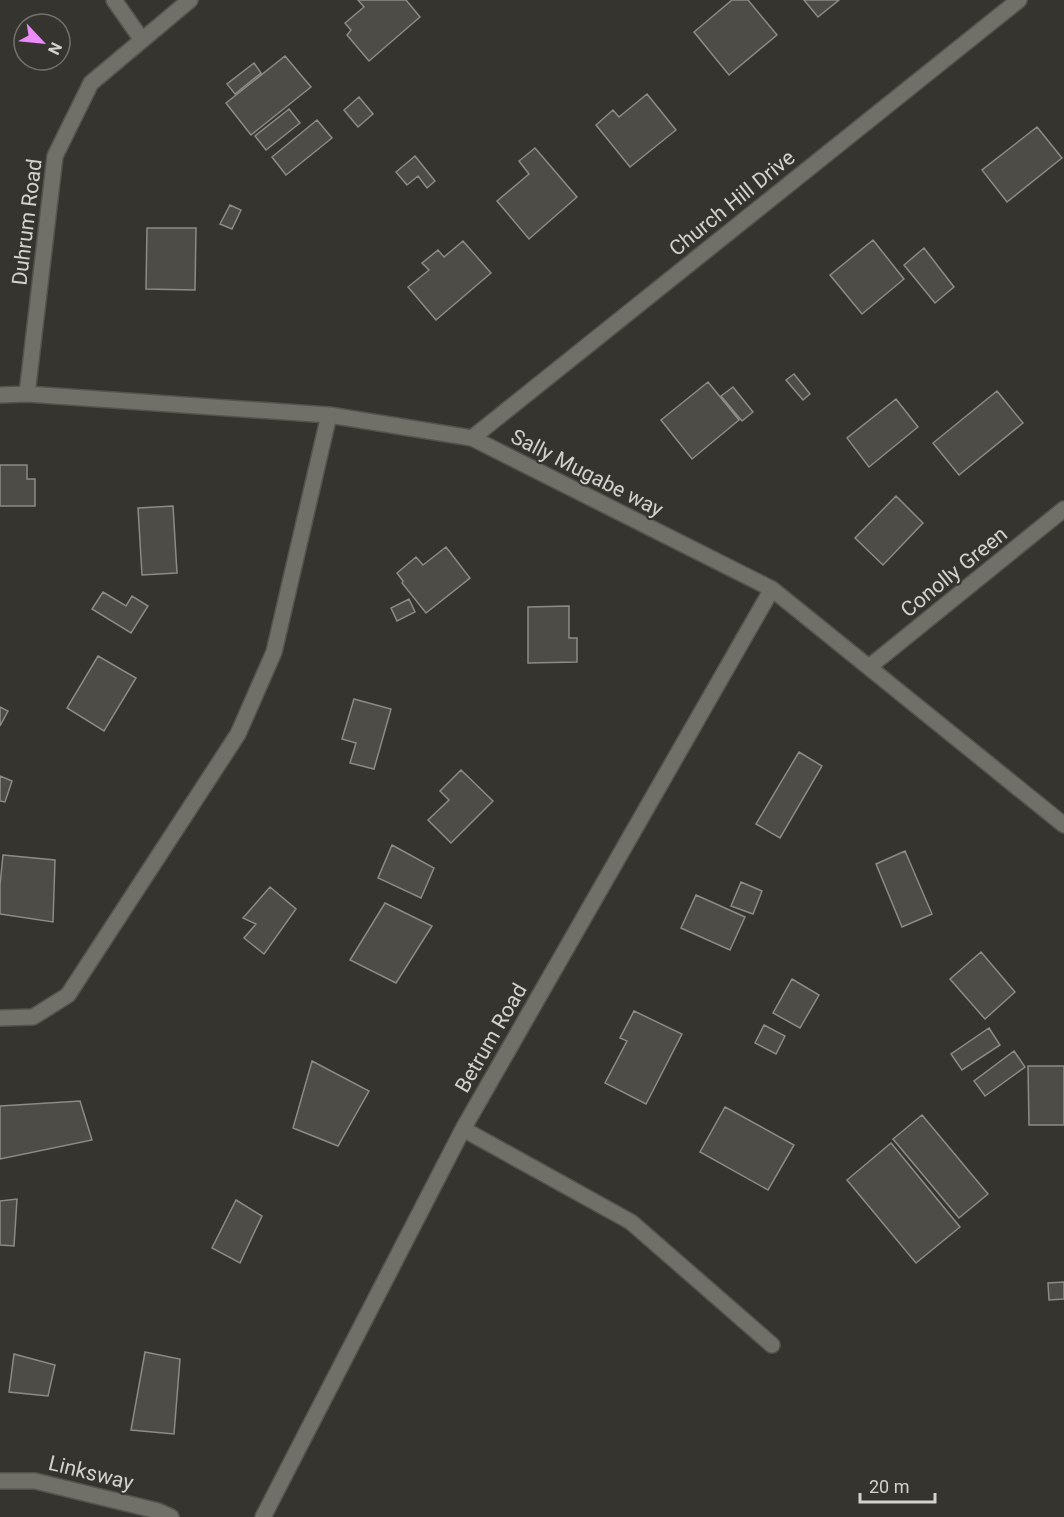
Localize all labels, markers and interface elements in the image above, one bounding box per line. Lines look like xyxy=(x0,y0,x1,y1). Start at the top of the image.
north arrow xyxy=(12,12,72,72)
text: N xyxy=(44,39,66,58)
street label: Church Hill Drive xyxy=(665,145,799,261)
street label: Duhrum Road xyxy=(7,157,47,287)
street label: Sally Mugabe way xyxy=(507,424,667,522)
street label: Conolly Green xyxy=(896,522,1012,622)
street label: Betrum Road xyxy=(450,979,532,1097)
street label: Linksway xyxy=(46,1451,136,1495)
scale bar xyxy=(860,1466,935,1504)
text: 20 m xyxy=(869,1476,909,1497)

